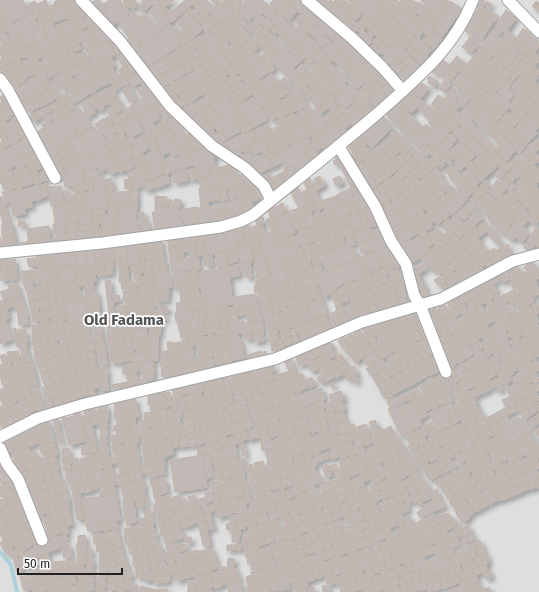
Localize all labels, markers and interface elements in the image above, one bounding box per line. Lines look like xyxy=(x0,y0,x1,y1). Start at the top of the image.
district label: Old Fadama xyxy=(84,311,164,329)
scale bar xyxy=(18,550,122,576)
text: 50 m xyxy=(24,557,50,571)

